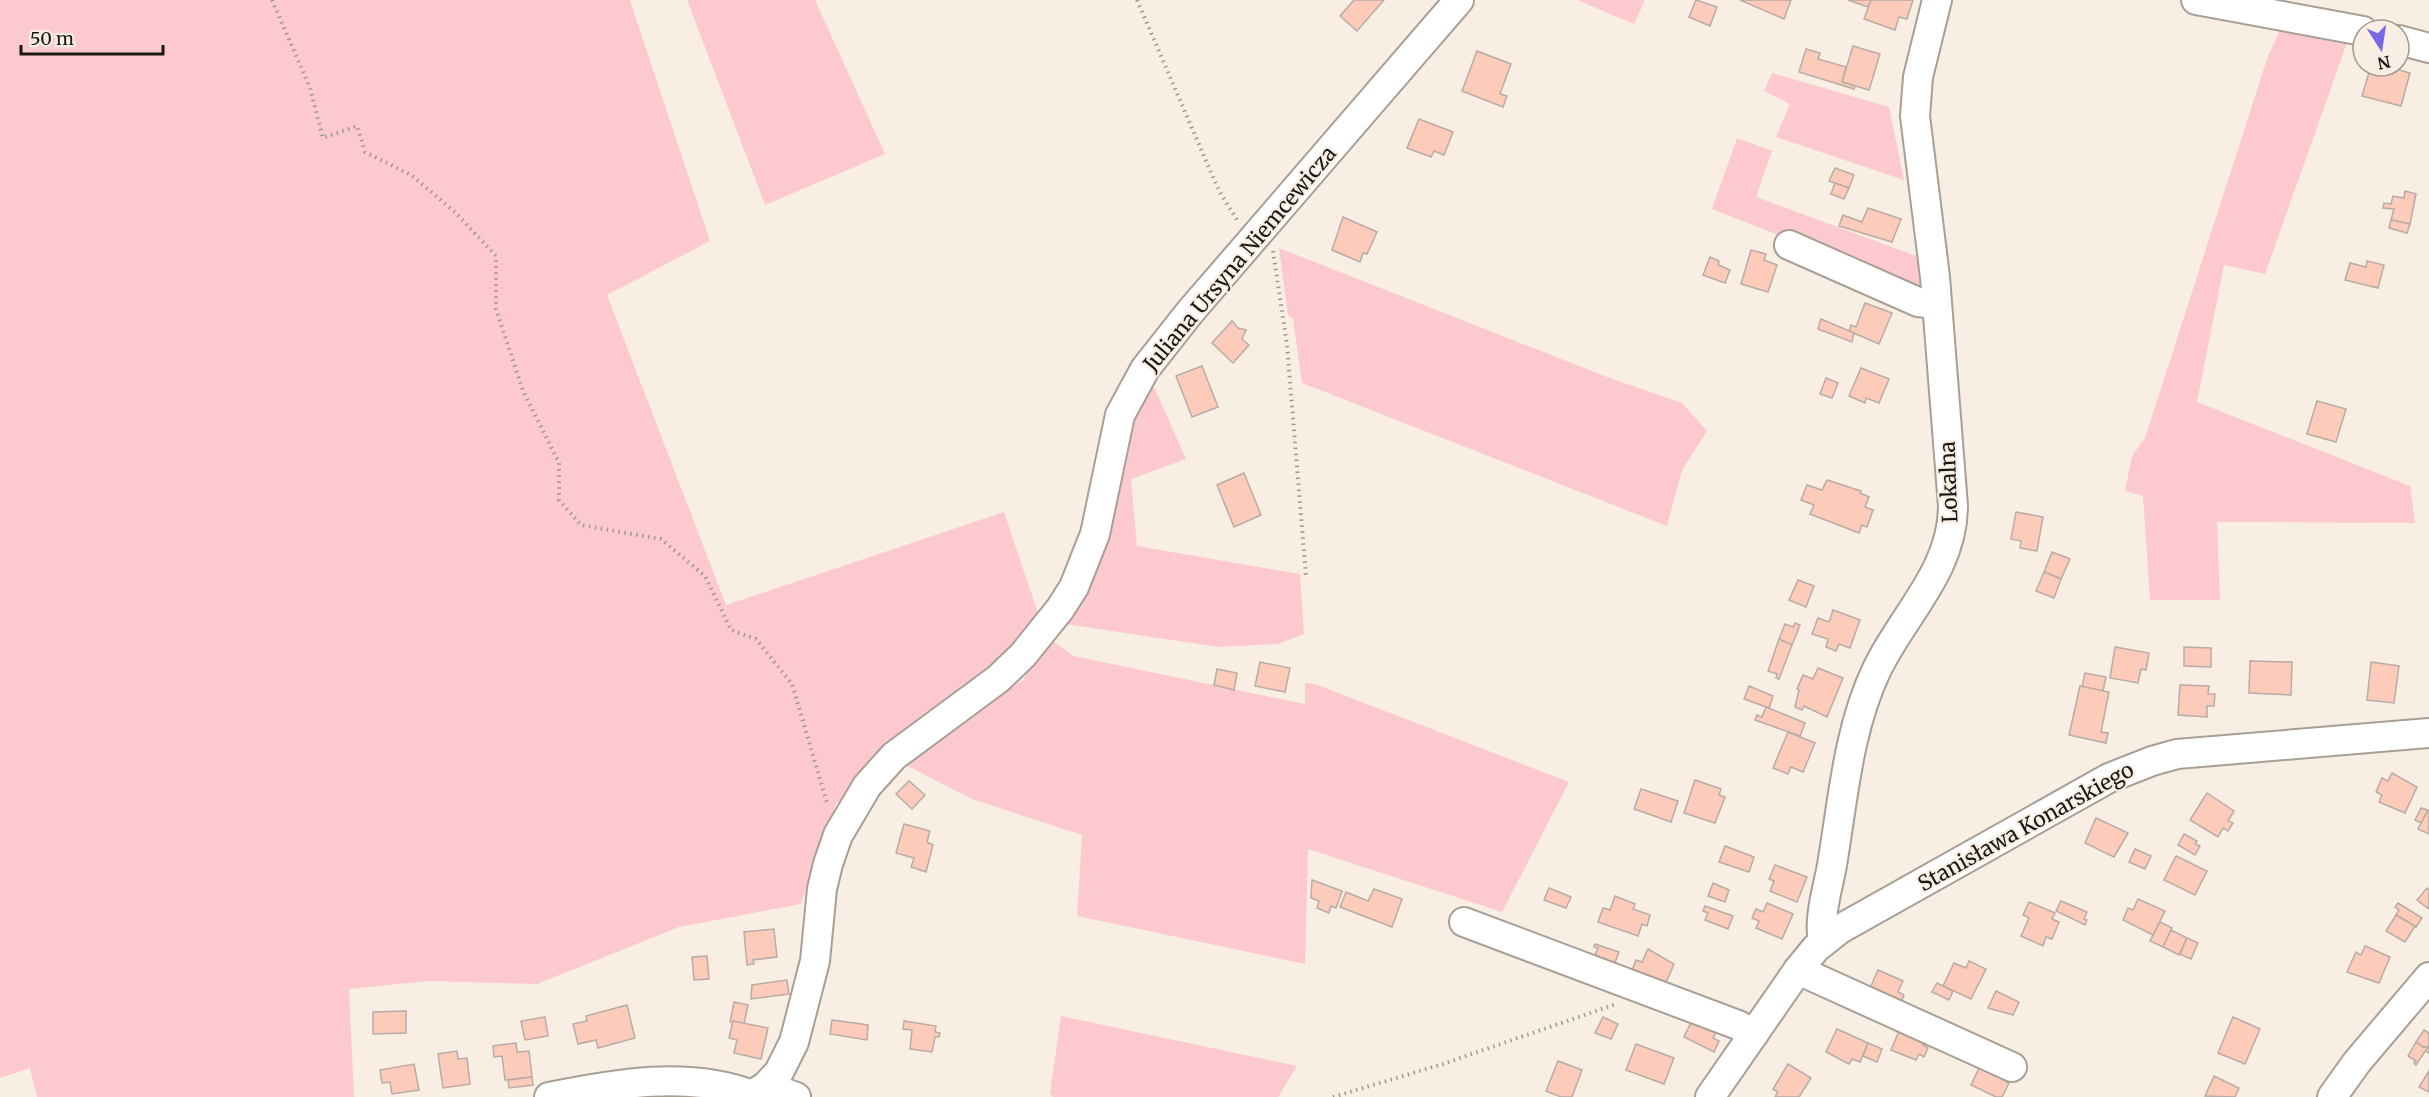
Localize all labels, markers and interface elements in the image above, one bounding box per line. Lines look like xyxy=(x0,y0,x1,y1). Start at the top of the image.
scale bar xyxy=(21,18,164,56)
north arrow xyxy=(2351,18,2411,78)
text: 50 m xyxy=(30,27,74,50)
text: N xyxy=(2376,52,2392,74)
street label: Juliana Ursyna Niemcewicza xyxy=(1137,140,1342,378)
street label: Lokalna xyxy=(1934,441,1963,523)
street label: Stanisława Konarskiego xyxy=(1913,756,2138,897)

